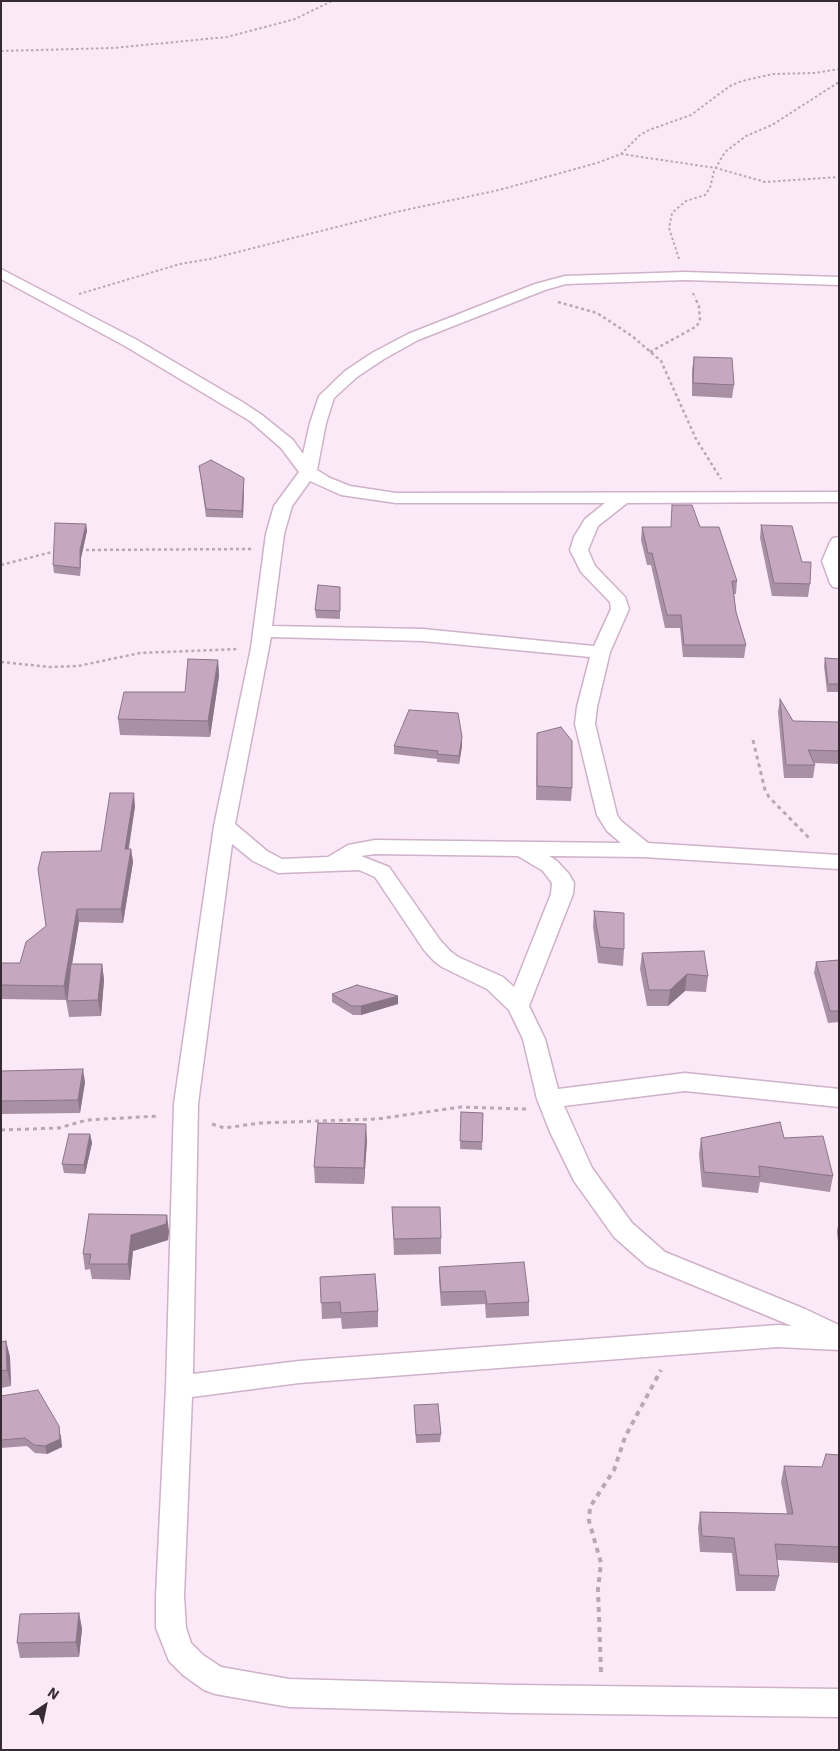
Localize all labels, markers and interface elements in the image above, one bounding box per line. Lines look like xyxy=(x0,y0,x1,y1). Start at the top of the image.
north arrow xyxy=(20,1681,70,1731)
text: N xyxy=(44,1683,63,1704)

